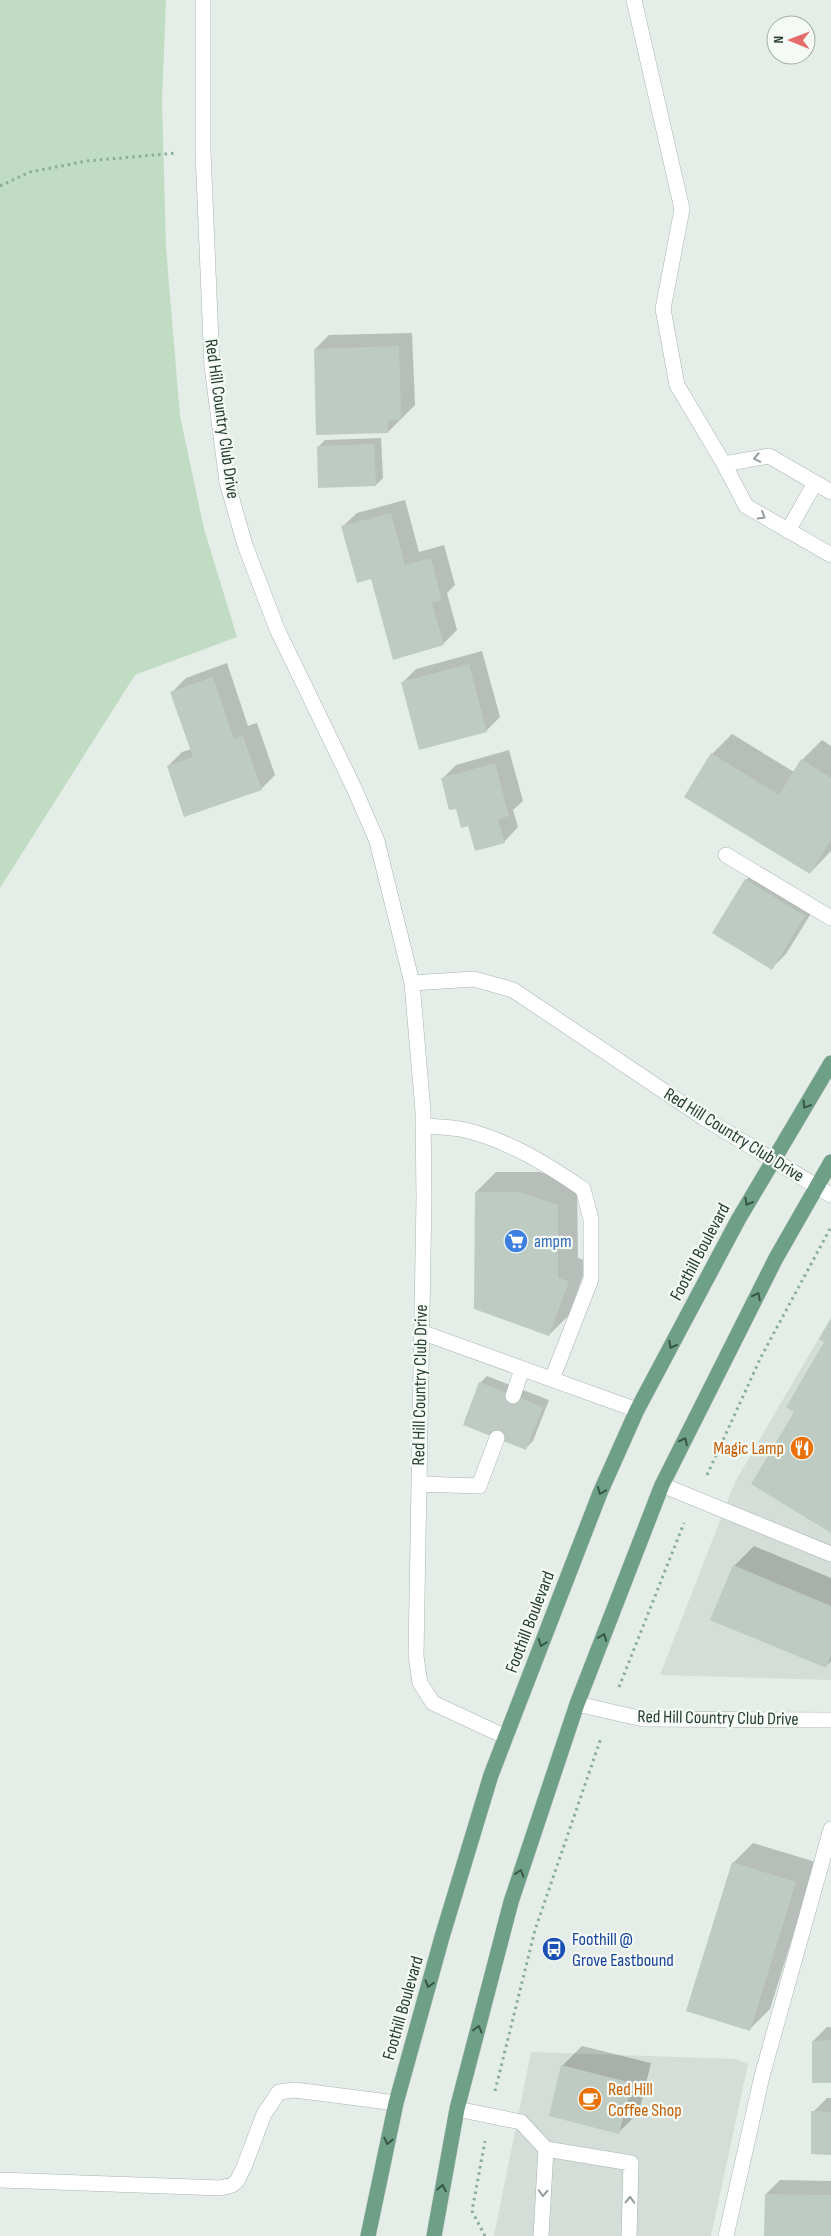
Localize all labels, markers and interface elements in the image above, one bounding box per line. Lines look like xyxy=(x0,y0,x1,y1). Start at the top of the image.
north arrow xyxy=(766,15,816,65)
text: N xyxy=(770,36,787,44)
street label: Red Hill Country Club Drive xyxy=(200,338,244,500)
one-way arrow xyxy=(753,453,762,463)
one-way arrow xyxy=(757,510,766,520)
street label: Red Hill Country Club Drive xyxy=(660,1083,808,1187)
one-way arrow xyxy=(803,1099,813,1108)
one-way arrow xyxy=(745,1196,755,1205)
street label: Foothill Boulevard xyxy=(666,1200,734,1304)
supermarket icon: ampm xyxy=(503,1228,529,1254)
place label: ampm xyxy=(534,1231,572,1252)
one-way arrow xyxy=(751,1292,761,1301)
street label: Red Hill Country Club Drive xyxy=(408,1304,432,1466)
one-way arrow xyxy=(668,1340,678,1349)
restaurant icon: Magic Lamp xyxy=(789,1435,815,1461)
one-way arrow xyxy=(678,1437,688,1446)
place label: Magic Lamp xyxy=(713,1438,784,1459)
one-way arrow xyxy=(597,1486,607,1495)
street label: Foothill Boulevard xyxy=(501,1568,559,1676)
one-way arrow xyxy=(597,1633,607,1642)
one-way arrow xyxy=(538,1638,548,1646)
street label: Red Hill Country Club Drive xyxy=(637,1706,799,1730)
one-way arrow xyxy=(515,1869,525,1877)
place label: Foothill @ Grove Eastbound xyxy=(572,1929,674,1971)
bus stop icon: Foothill @ Grove Eastbound xyxy=(541,1936,567,1962)
street label: Foothill Boulevard xyxy=(378,1954,428,2062)
one-way arrow xyxy=(424,1980,435,1989)
one-way arrow xyxy=(472,2026,482,2034)
place label: Red Hill Coffee Shop xyxy=(608,2079,682,2121)
cafe icon: Red Hill Coffee Shop xyxy=(577,2086,603,2112)
one-way arrow xyxy=(383,2137,393,2146)
one-way arrow xyxy=(437,2184,447,2192)
one-way arrow xyxy=(538,2189,549,2197)
one-way arrow xyxy=(625,2195,635,2203)

